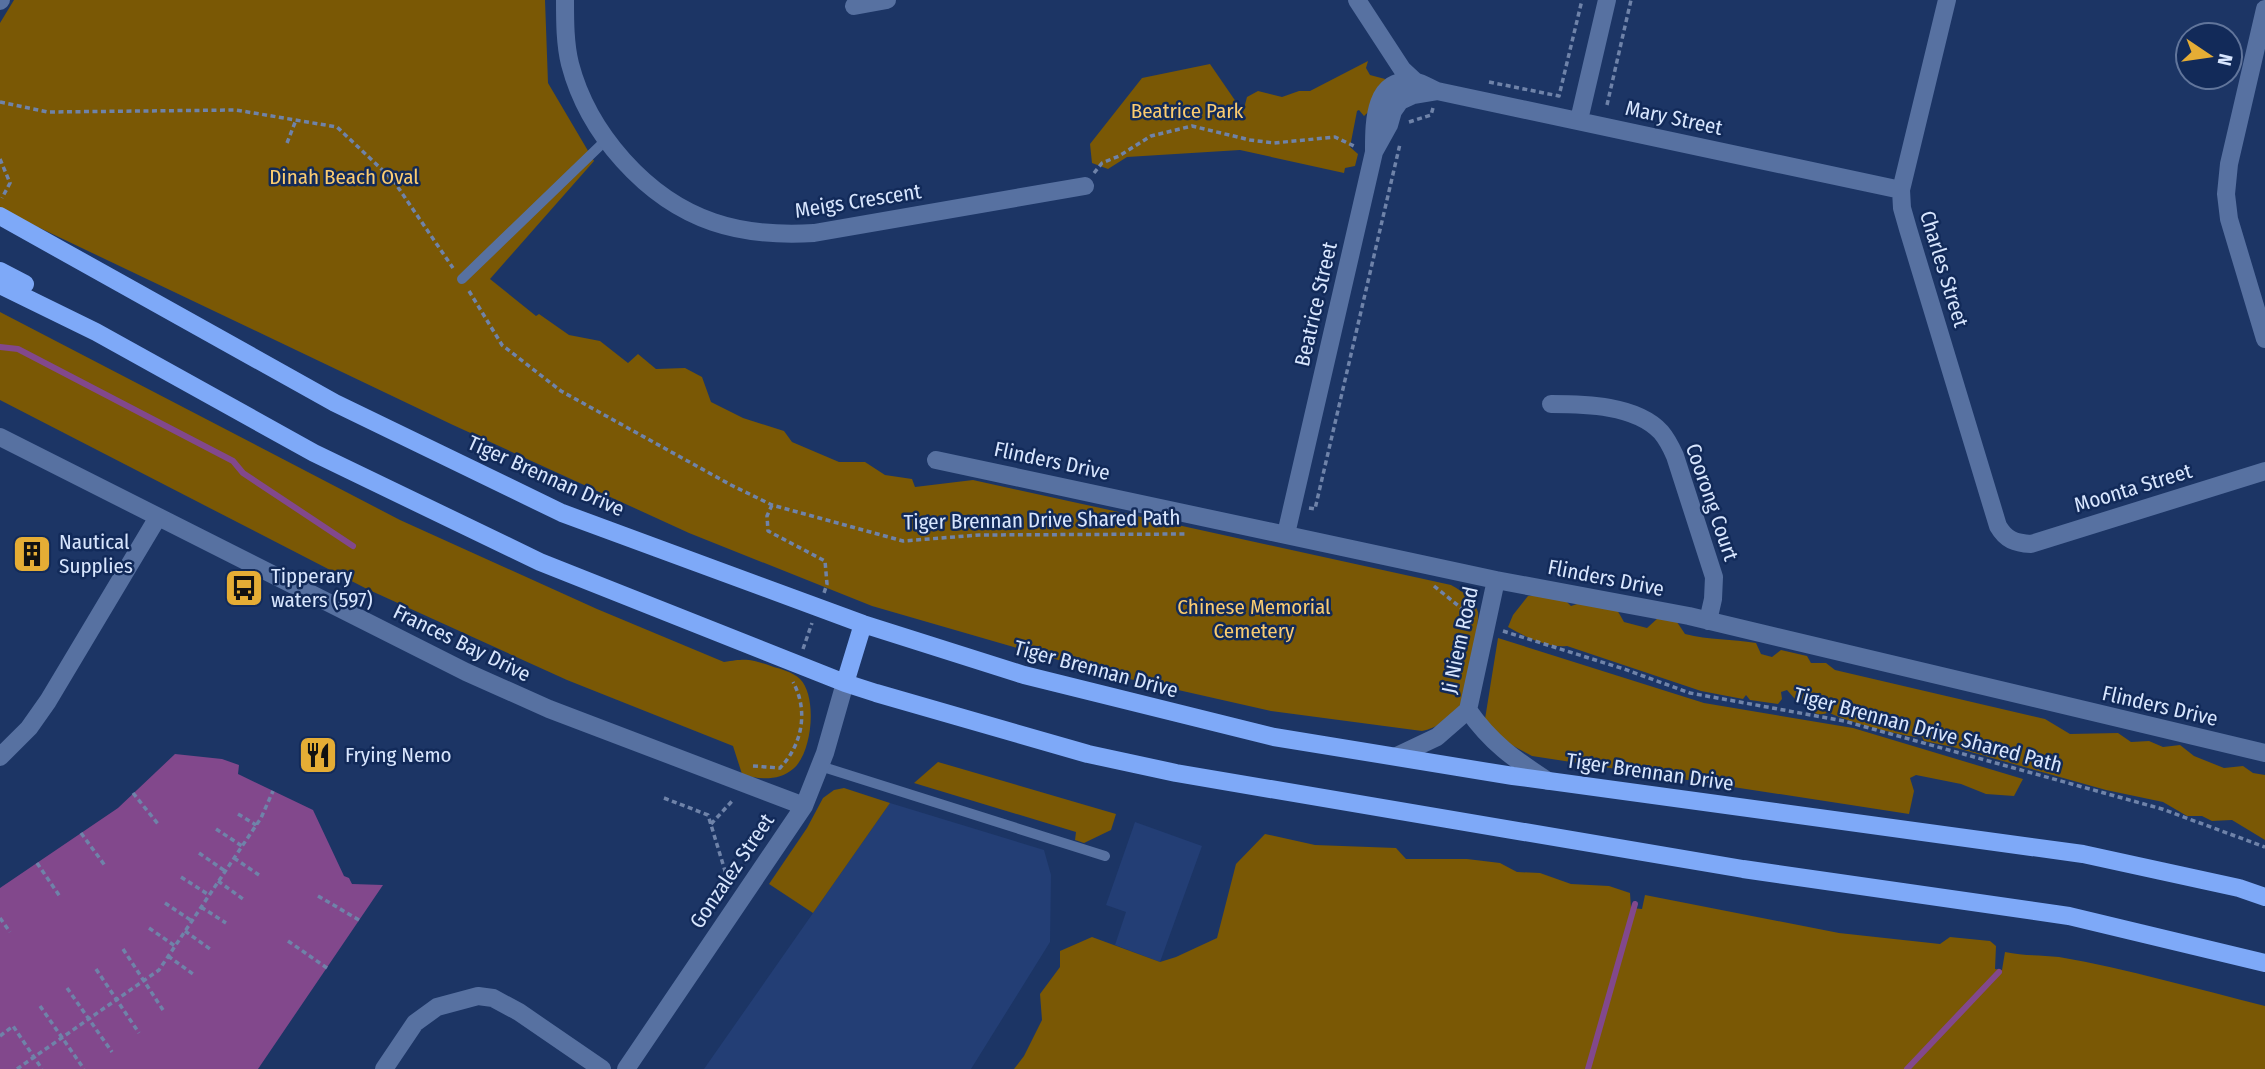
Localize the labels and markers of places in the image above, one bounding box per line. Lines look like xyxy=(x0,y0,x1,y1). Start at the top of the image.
place label: Nautical Supplies xyxy=(59,529,133,579)
building icon: Nautical Supplies xyxy=(11,533,53,575)
place label: Tipperary waters (597) xyxy=(271,563,373,613)
bus stop icon: Tipperary waters (597) xyxy=(223,567,265,609)
restaurant icon: Frying Nemo xyxy=(297,734,339,776)
place label: Frying Nemo xyxy=(345,742,452,768)

